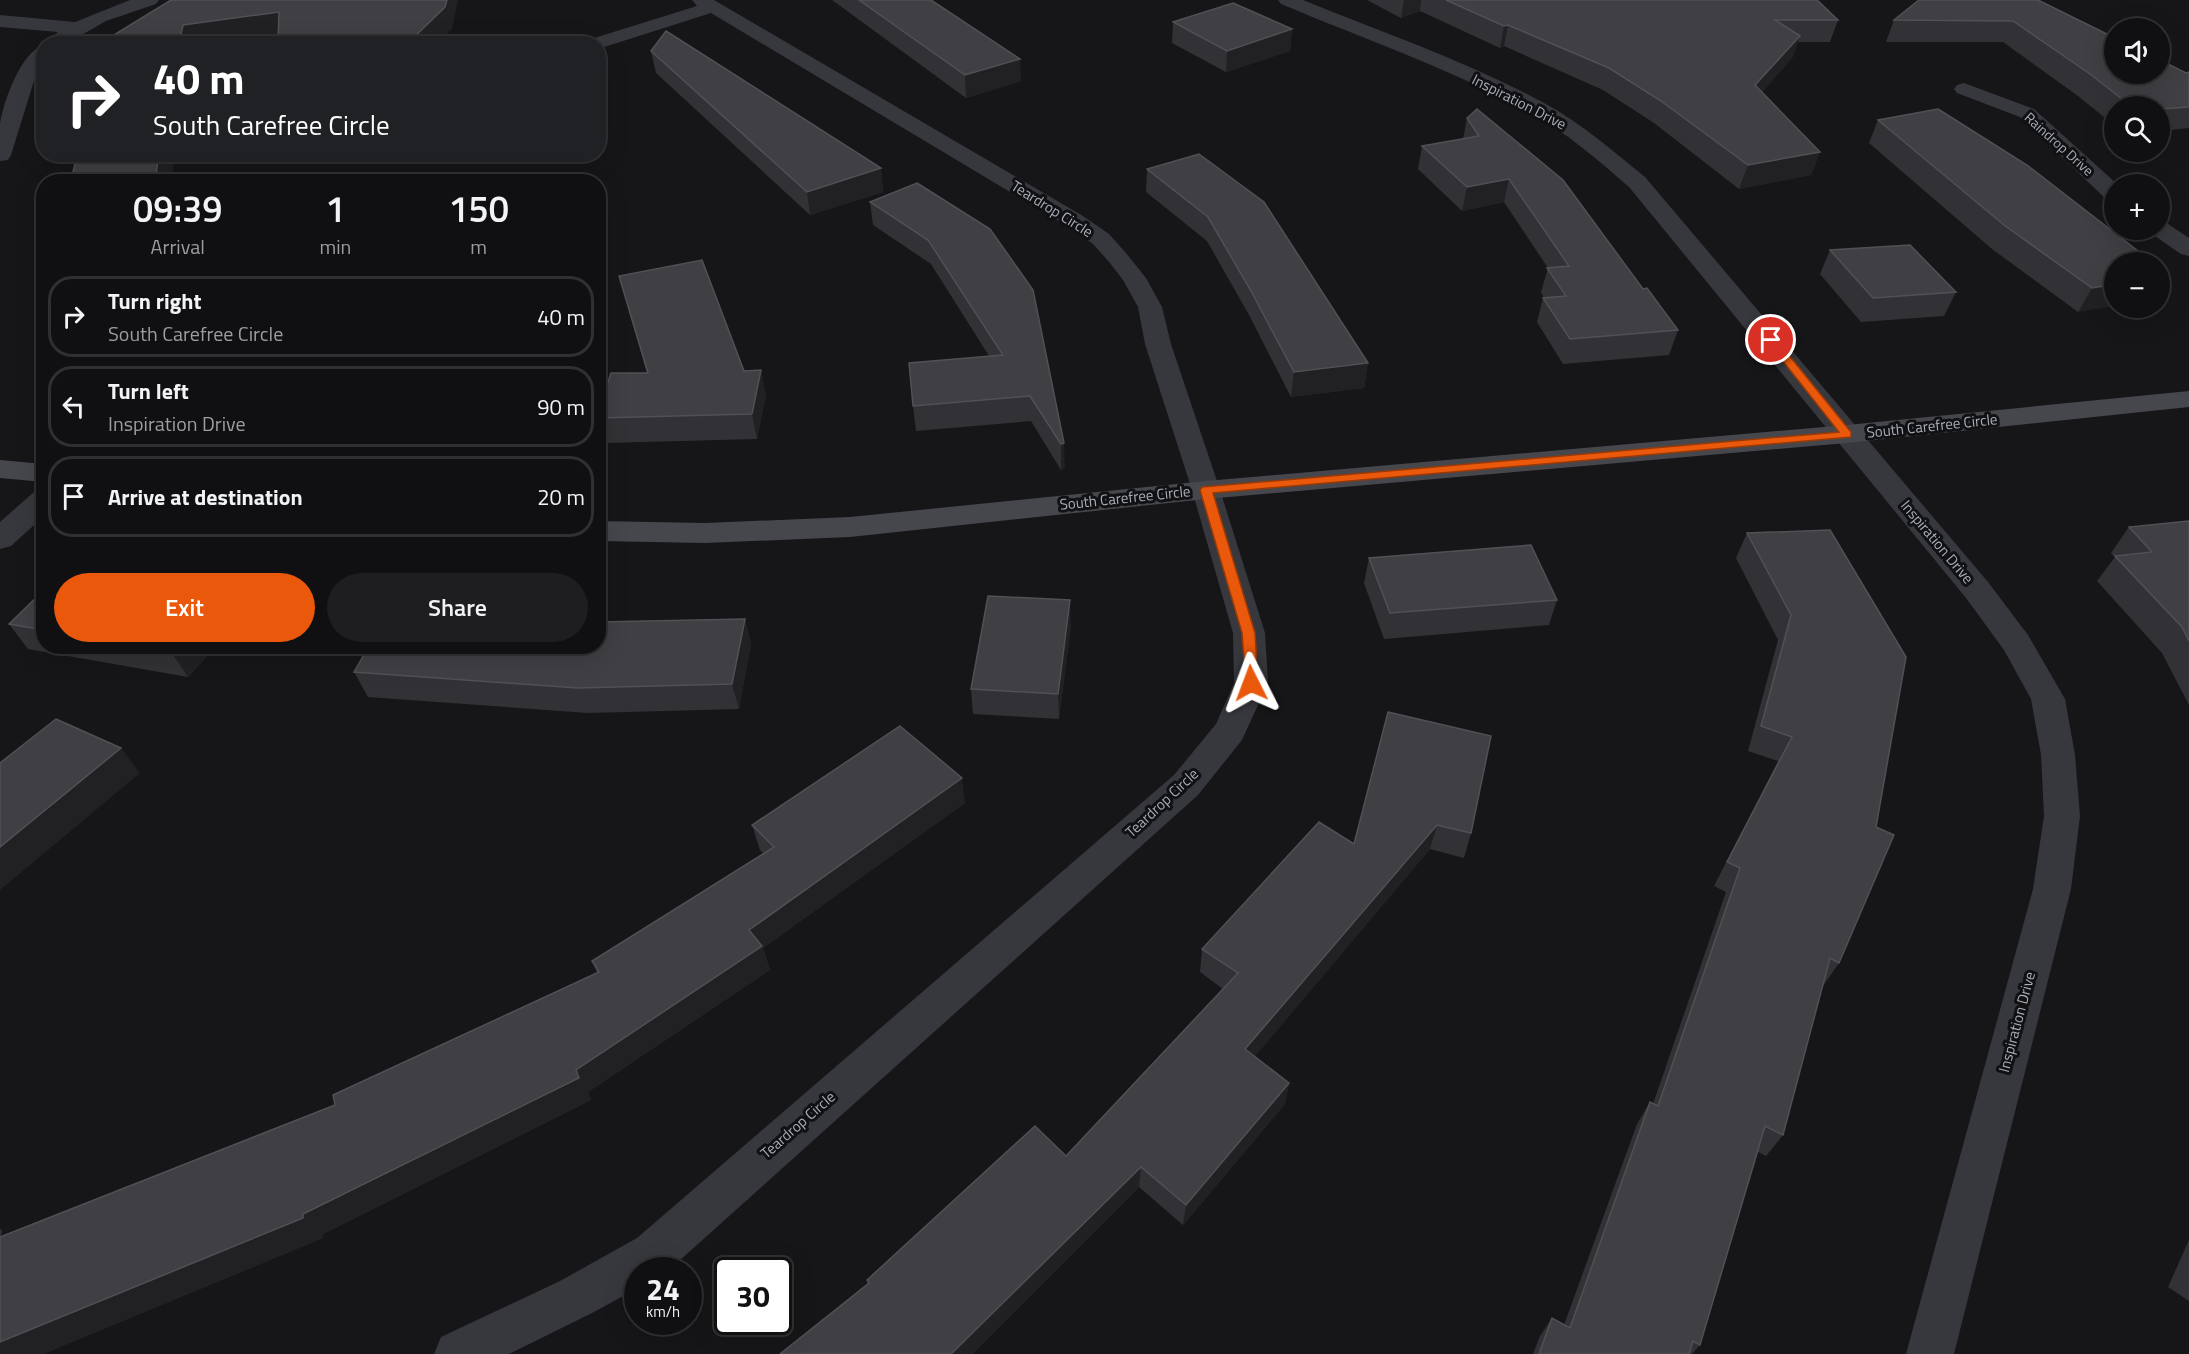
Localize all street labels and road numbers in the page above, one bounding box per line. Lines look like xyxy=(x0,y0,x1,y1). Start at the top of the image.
street label: Inspiration Drive xyxy=(1468,68,1570,135)
street label: Raindrop Drive xyxy=(2020,107,2099,180)
street label: Teardrop Circle xyxy=(1007,174,1098,243)
street label: South Carefree Circle xyxy=(1865,407,1999,444)
street label: South Carefree Circle xyxy=(1058,479,1192,516)
street label: Inspiration Drive xyxy=(1895,495,1979,589)
street label: Teardrop Circle xyxy=(1120,763,1203,843)
street label: Inspiration Drive xyxy=(1992,969,2041,1075)
street label: Teardrop Circle xyxy=(755,1086,840,1164)

